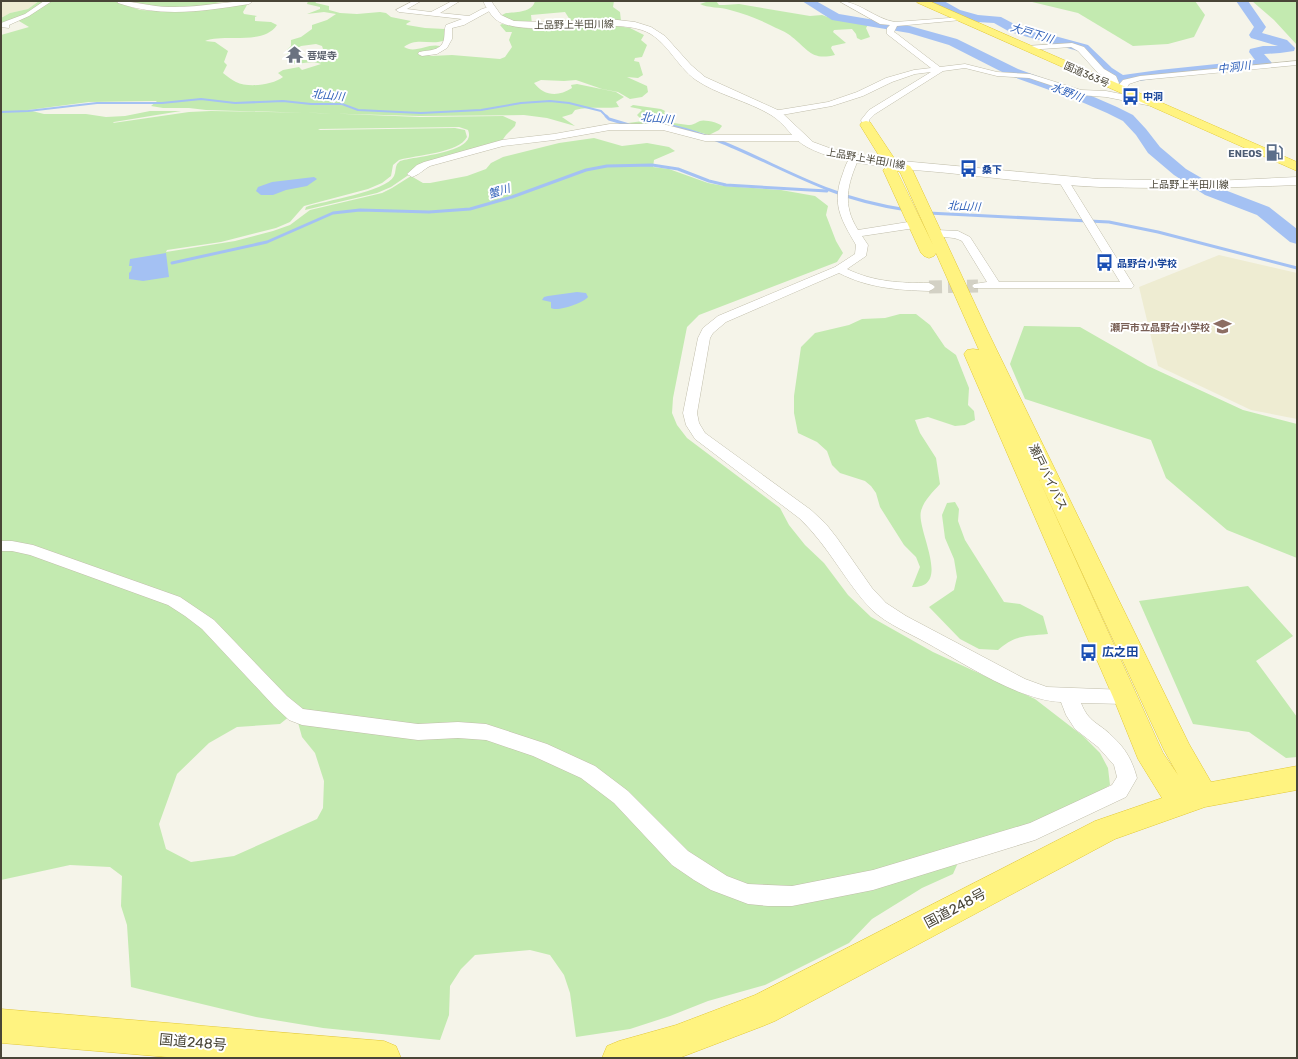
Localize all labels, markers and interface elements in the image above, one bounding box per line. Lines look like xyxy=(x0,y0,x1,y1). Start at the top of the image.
street label: 上品野上半田川線 xyxy=(534,18,614,32)
water label: 大戸下川 xyxy=(1009,21,1056,46)
temple icon: 菩堤寺 xyxy=(284,45,304,65)
place label: 菩堤寺 xyxy=(307,50,337,62)
water label: 中洞川 xyxy=(1217,59,1252,76)
street label: 国道363号 xyxy=(1062,60,1111,90)
water label: 水野川 xyxy=(1049,80,1085,105)
bus stop icon: 中洞 xyxy=(1120,86,1140,106)
water label: 北山川 xyxy=(311,87,346,104)
place label: 中洞 xyxy=(1143,91,1163,103)
water label: 北山川 xyxy=(640,111,675,126)
fuel station icon: ENEOS xyxy=(1265,143,1285,163)
street label: 上品野上半田川線 xyxy=(825,146,906,172)
place label: ENEOS xyxy=(1228,148,1262,160)
bus stop icon: 桑下 xyxy=(959,159,979,179)
place label: 桑下 xyxy=(982,164,1002,176)
street label: 上品野上半田川線 xyxy=(1149,179,1229,191)
water label: 蟹川 xyxy=(487,182,513,201)
water label: 北山川 xyxy=(947,199,982,214)
bus stop icon: 品野台小学校 xyxy=(1094,253,1114,273)
place label: 品野台小学校 xyxy=(1117,258,1177,270)
school or university icon: 瀬戸市立品野台小学校 xyxy=(1213,317,1233,337)
place label: 瀬戸市立品野台小学校 xyxy=(1110,322,1210,334)
street label: 瀬戸バイパス xyxy=(1026,442,1070,512)
bus stop icon: 広之田 xyxy=(1079,642,1099,662)
place label: 広之田 xyxy=(1102,645,1138,659)
street label: 国道248号 xyxy=(921,885,989,932)
street label: 国道248号 xyxy=(159,1031,227,1054)

